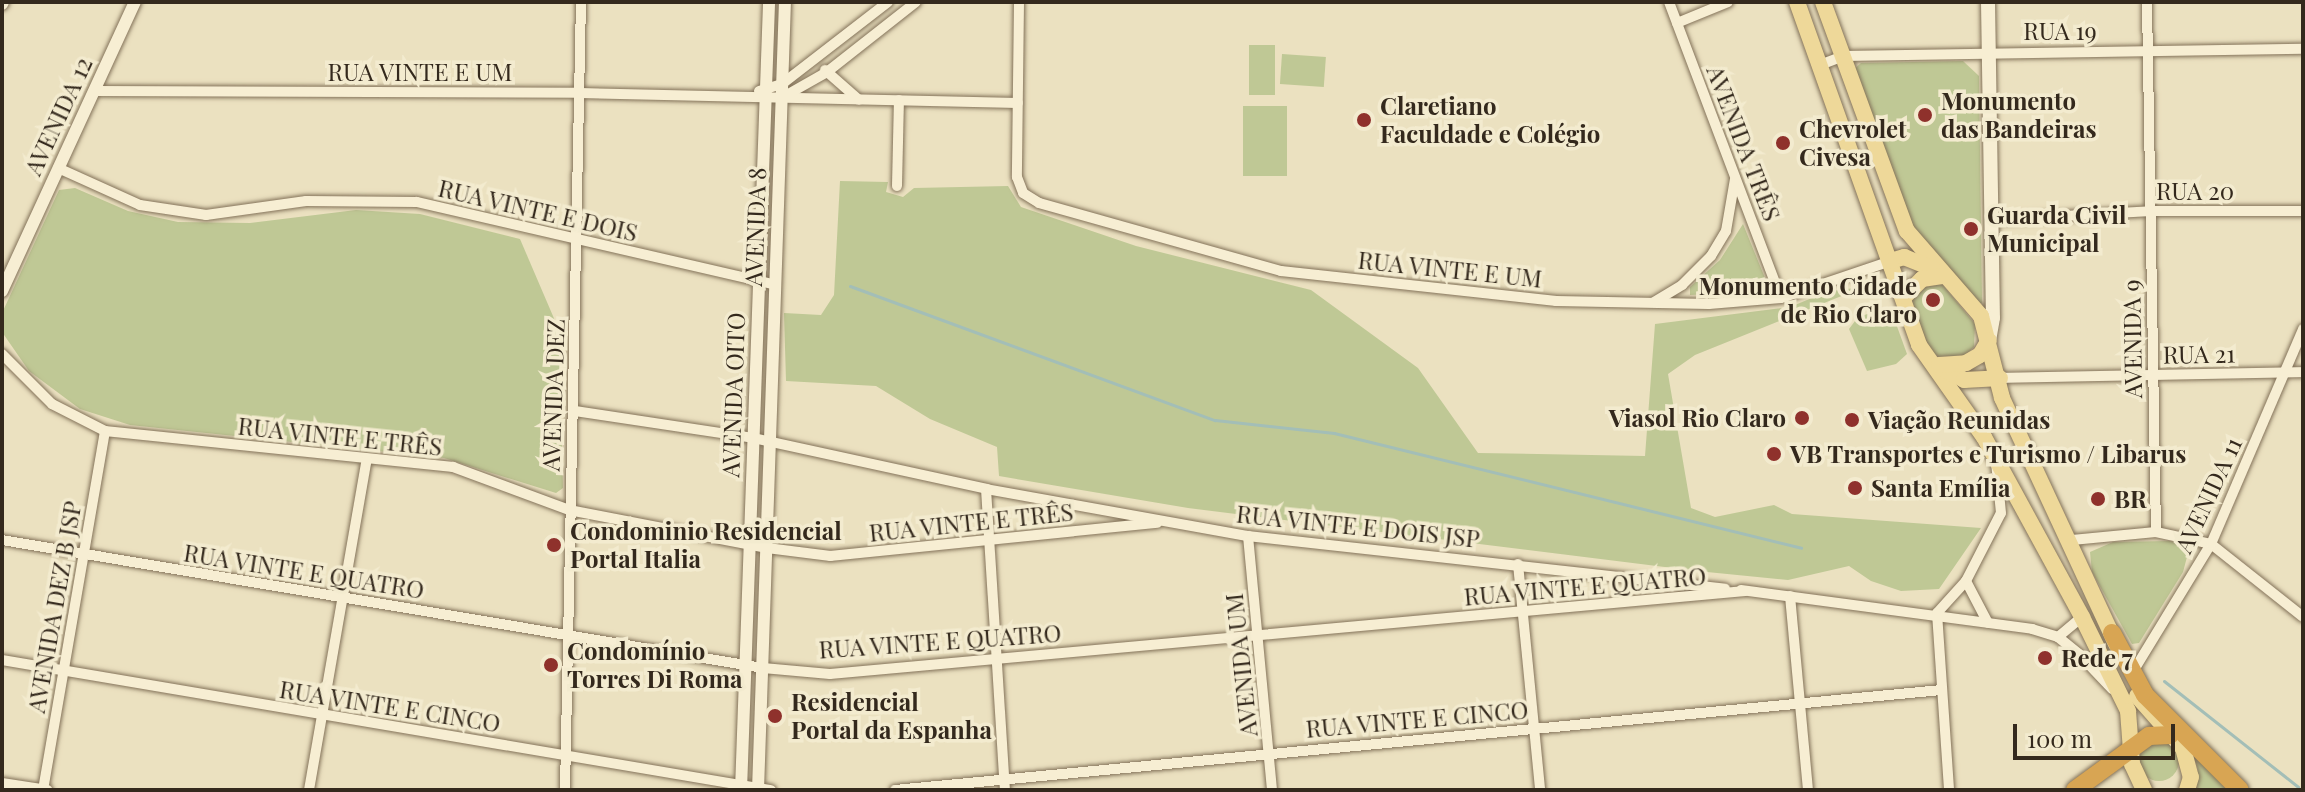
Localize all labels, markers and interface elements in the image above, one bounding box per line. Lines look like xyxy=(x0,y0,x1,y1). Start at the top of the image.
street label: RUA 19 xyxy=(2023,17,2097,45)
street label: AVENIDA 12 xyxy=(18,52,98,180)
street label: RUA VINTE E UM xyxy=(327,58,513,86)
street label: AVENIDA TRÊS xyxy=(1701,61,1787,225)
place label: Monumento das Bandeiras xyxy=(1941,87,2096,143)
place label: Claretiano Faculdade e Colégio xyxy=(1380,92,1600,148)
marker: Monumento das Bandeiras xyxy=(1916,106,1934,124)
marker: Claretiano Faculdade e Colégio xyxy=(1355,111,1373,129)
place label: Chevrolet Civesa xyxy=(1799,115,1907,171)
marker: Chevrolet Civesa xyxy=(1774,134,1792,152)
street label: AVENIDA 8 xyxy=(739,167,771,287)
street label: RUA VINTE E DOIS xyxy=(435,173,641,247)
street label: RUA 20 xyxy=(2156,177,2234,205)
place label: Guarda Civil Municipal xyxy=(1987,201,2126,257)
marker: Guarda Civil Municipal xyxy=(1962,220,1980,238)
street label: RUA VINTE E UM xyxy=(1356,245,1544,293)
place label: Monumento Cidade de Rio Claro xyxy=(1699,272,1917,328)
street label: AVENIDA 9 xyxy=(2117,279,2147,399)
marker: Monumento Cidade de Rio Claro xyxy=(1924,291,1942,309)
street label: AVENIDA OITO xyxy=(716,312,750,478)
street label: AVENIDA DEZ xyxy=(536,318,570,472)
street label: RUA 21 xyxy=(2162,339,2236,369)
place label: Viasol Rio Claro xyxy=(1609,404,1786,432)
place label: Viação Reunidas xyxy=(1868,406,2050,434)
marker: Viasol Rio Claro xyxy=(1793,409,1811,427)
street label: RUA VINTE E TRÊS xyxy=(236,411,444,461)
marker: Viação Reunidas xyxy=(1843,411,1861,429)
street label: AVENIDA 11 xyxy=(2169,433,2247,557)
place label: VB Transportes e Turismo / Libarus xyxy=(1790,440,2187,468)
marker: VB Transportes e Turismo / Libarus xyxy=(1765,445,1783,463)
place label: Santa Emília xyxy=(1871,474,2011,502)
marker: Santa Emília xyxy=(1846,479,1864,497)
place label: BR xyxy=(2114,485,2147,513)
marker: BR xyxy=(2089,490,2107,508)
street label: RUA VINTE E TRÊS xyxy=(867,497,1075,547)
street label: AVENIDA DEZ B JSP xyxy=(21,499,87,715)
street label: RUA VINTE E DOIS JSP xyxy=(1235,499,1481,553)
place label: Condominio Residencial Portal Italia xyxy=(570,517,842,573)
marker: Condominio Residencial Portal Italia xyxy=(545,536,563,554)
street label: RUA VINTE E QUATRO xyxy=(181,538,427,604)
street label: RUA VINTE E QUATRO xyxy=(1462,561,1708,611)
street label: AVENIDA UM xyxy=(1219,592,1263,738)
street label: RUA VINTE E QUATRO xyxy=(817,618,1063,664)
place label: Condomínio Torres Di Roma xyxy=(567,637,743,693)
place label: Rede 7 xyxy=(2061,644,2133,672)
marker: Rede 7 xyxy=(2036,649,2054,667)
marker: Condomínio Torres Di Roma xyxy=(542,656,560,674)
street label: RUA VINTE E CINCO xyxy=(277,674,503,738)
place label: Residencial Portal da Espanha xyxy=(791,688,992,744)
street label: RUA VINTE E CINCO xyxy=(1304,695,1530,743)
marker: Residencial Portal da Espanha xyxy=(766,707,784,725)
scale bar xyxy=(2017,708,2179,758)
text: 100 m xyxy=(2027,722,2092,754)

